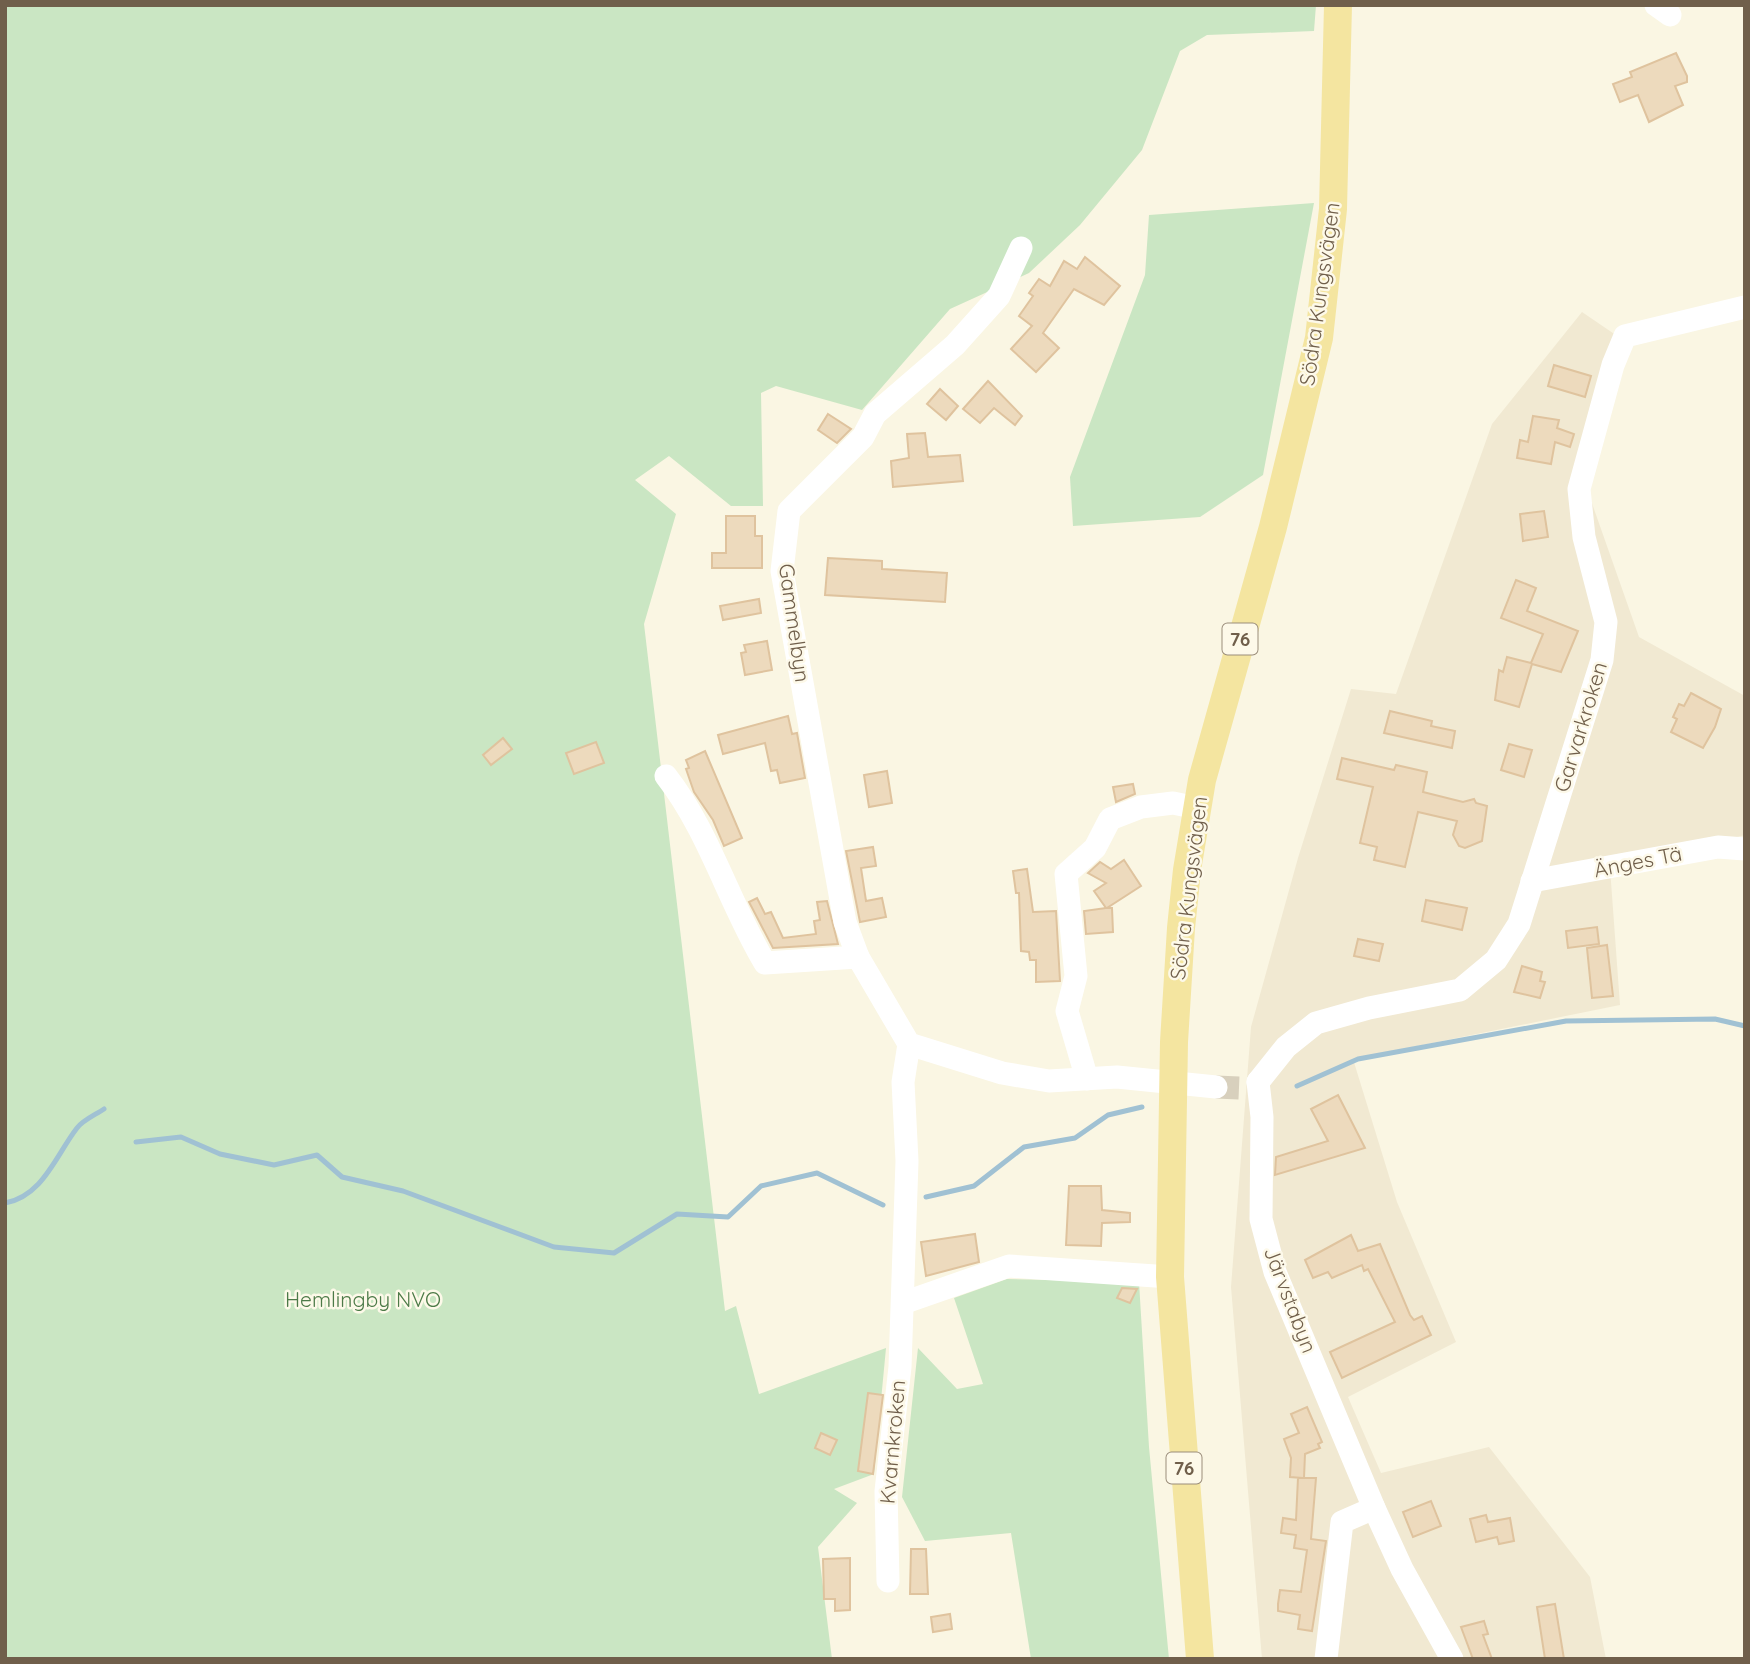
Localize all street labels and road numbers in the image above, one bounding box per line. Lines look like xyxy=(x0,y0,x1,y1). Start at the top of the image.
street label: Södra Kungsvägen xyxy=(1293,201,1345,387)
street label: Gammelbyn xyxy=(774,562,816,684)
road number: 76 xyxy=(1222,624,1258,654)
street label: Garvarkroken xyxy=(1548,658,1612,795)
street label: Södra Kungsvägen xyxy=(1164,795,1212,981)
street label: Änges Tä xyxy=(1592,840,1684,882)
street label: Järvstabyn xyxy=(1259,1243,1323,1356)
street label: Kvarnkroken xyxy=(874,1379,910,1505)
road number: 76 xyxy=(1166,1452,1202,1484)

